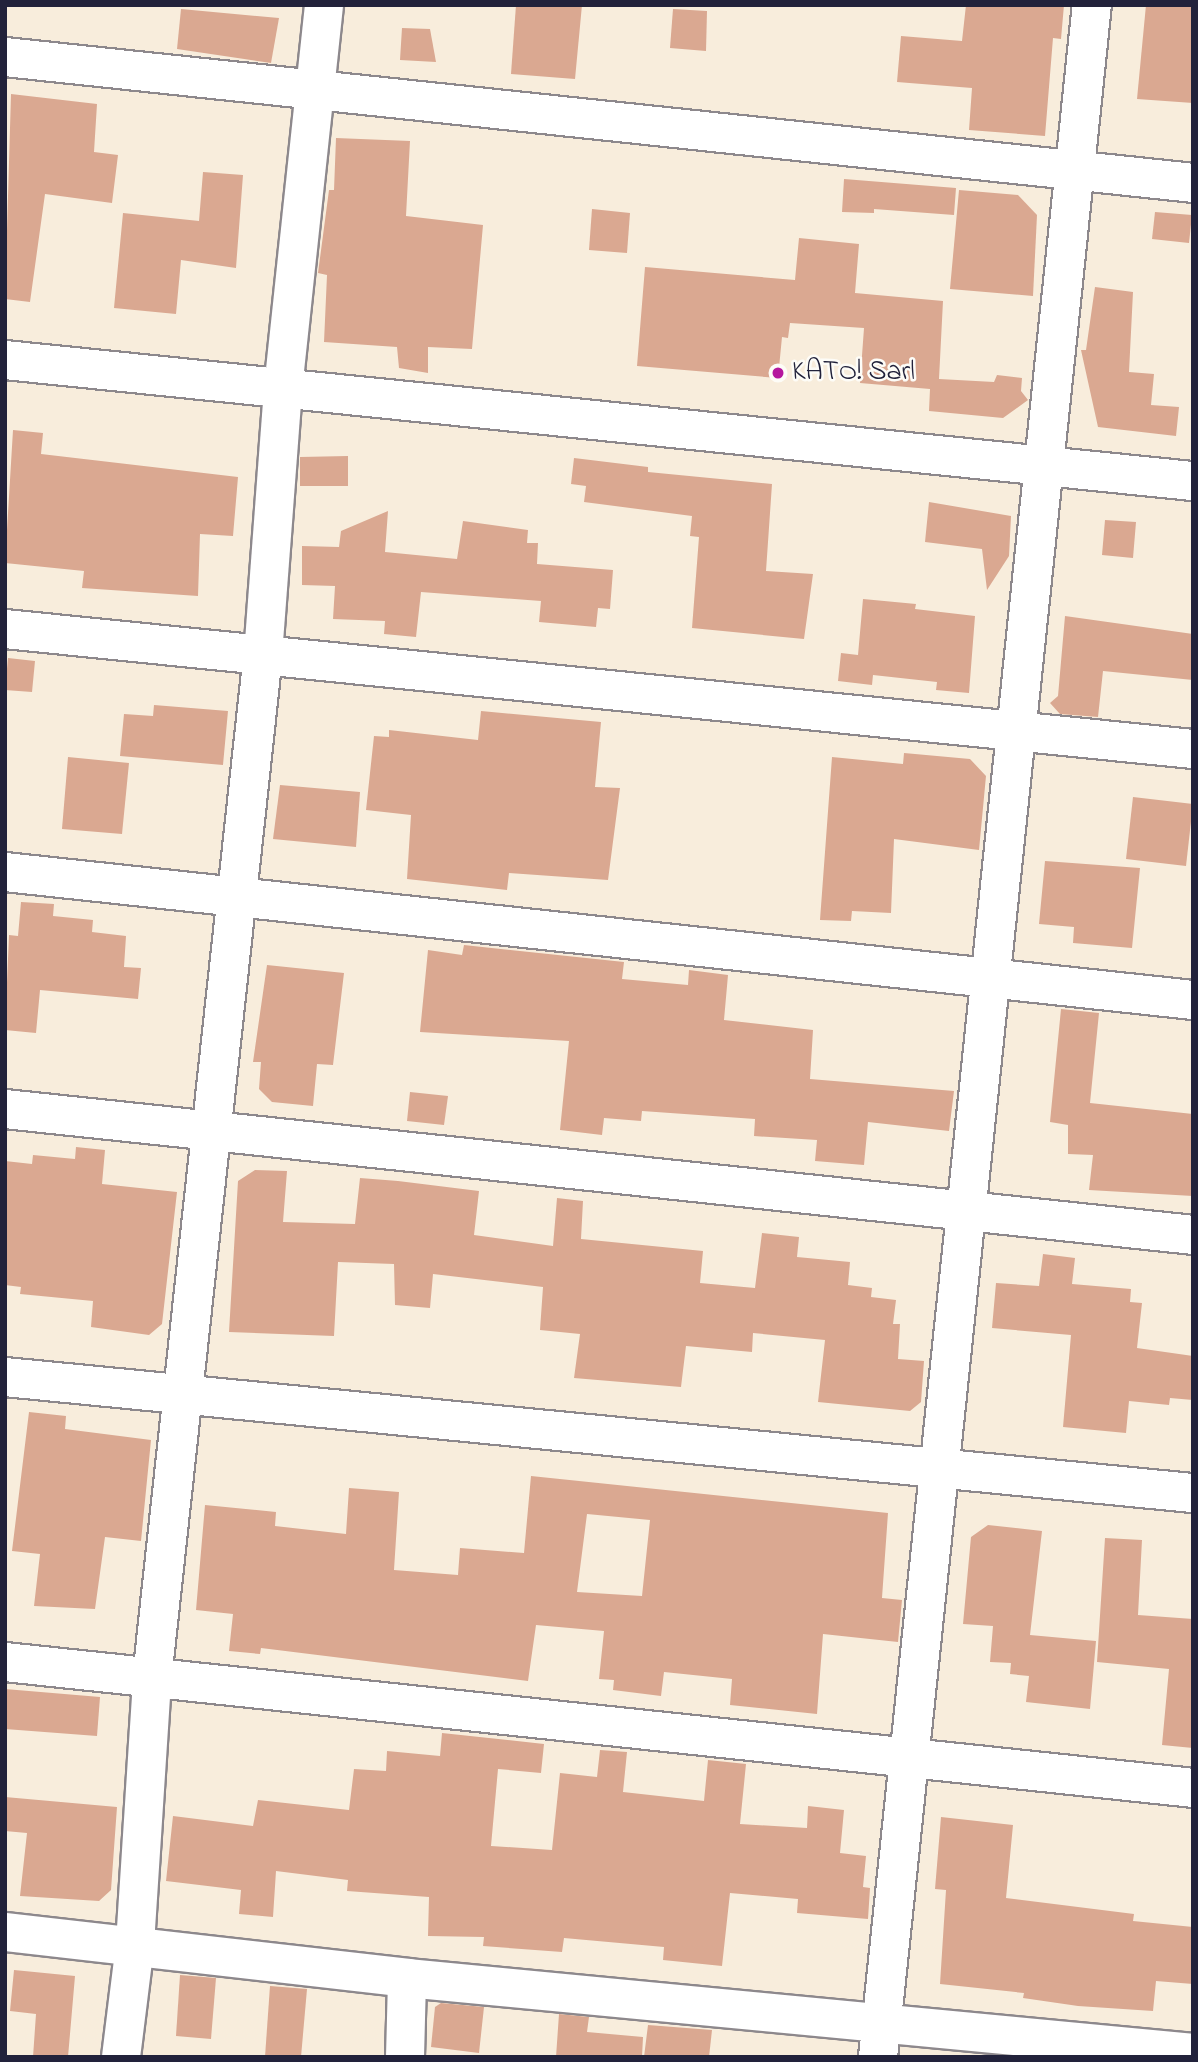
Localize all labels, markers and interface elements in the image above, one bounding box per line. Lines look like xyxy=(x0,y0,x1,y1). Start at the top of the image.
place label: KATO! Sarl xyxy=(792,356,915,390)
marker: KATO! Sarl xyxy=(770,365,786,381)

